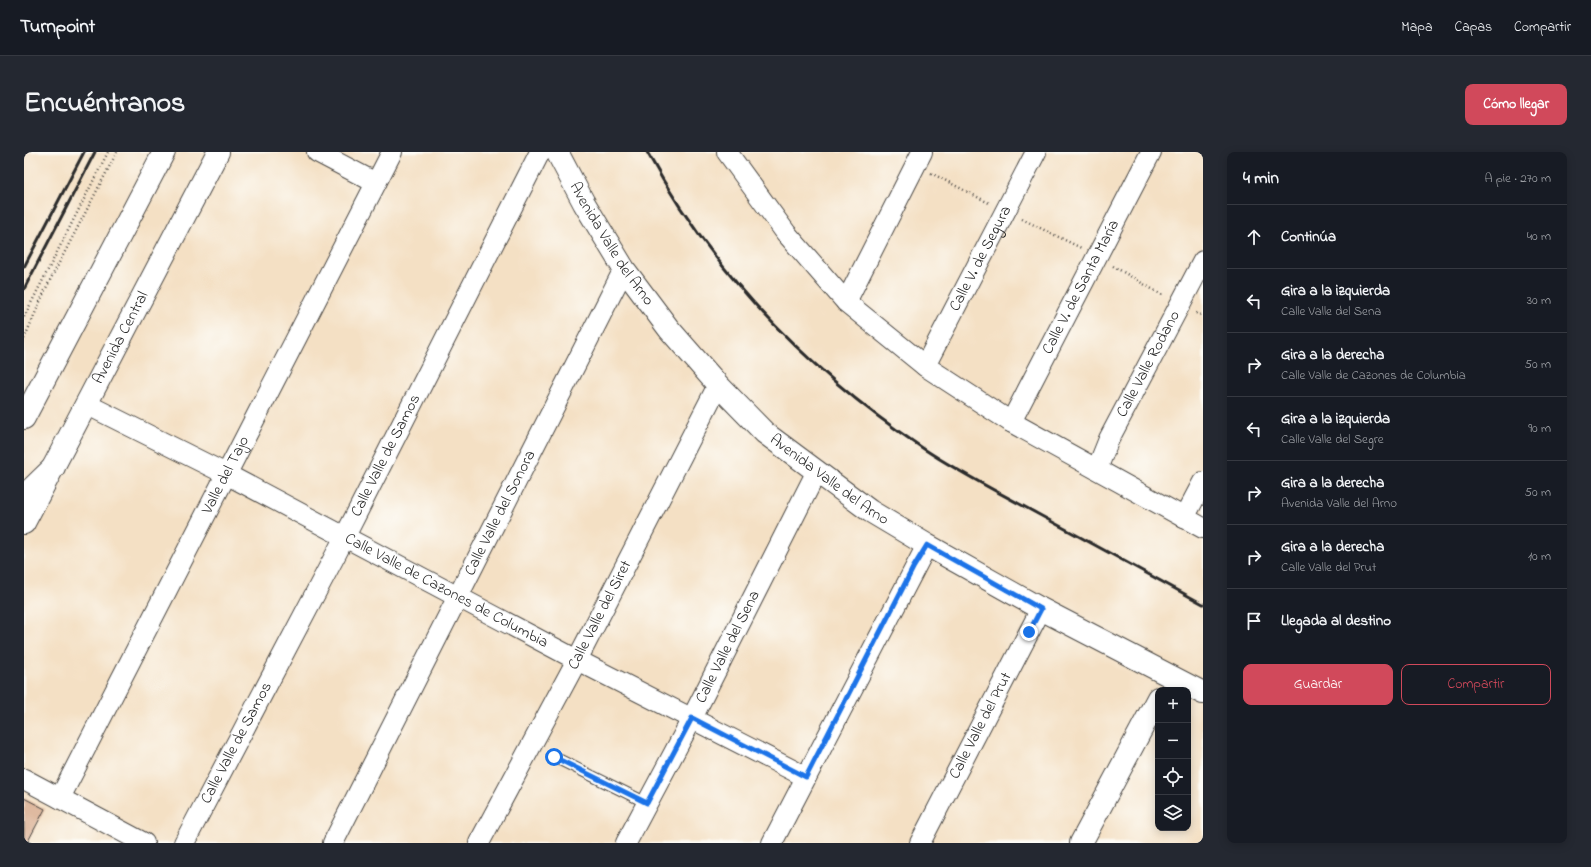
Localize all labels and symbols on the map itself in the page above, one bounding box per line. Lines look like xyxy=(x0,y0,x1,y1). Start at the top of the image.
street label: Avenida Valle del Arno xyxy=(563,178,660,311)
street label: Calle V. de Segura xyxy=(943,201,1018,316)
street label: Calle V. de Santa María xyxy=(1036,216,1126,359)
street label: Avenida Central xyxy=(87,287,155,388)
street label: Calle Valle Rodano xyxy=(1110,306,1187,422)
street label: Calle Valle de Samos xyxy=(345,390,427,521)
street label: Avenida Valle del Arno xyxy=(764,428,893,532)
street label: Valle del Tajo xyxy=(195,432,256,519)
street label: Calle Valle del Sonora xyxy=(458,446,542,580)
street label: Calle Valle de Cazones de Columbia xyxy=(340,527,553,655)
street label: Calle Valle del Siret xyxy=(562,556,638,674)
street label: Calle Valle del Sena xyxy=(689,586,767,708)
route end xyxy=(1020,623,1038,641)
street label: Calle Valle del Prut xyxy=(943,668,1019,783)
street label: Calle Valle de Samos xyxy=(195,678,279,808)
route start xyxy=(545,748,563,766)

